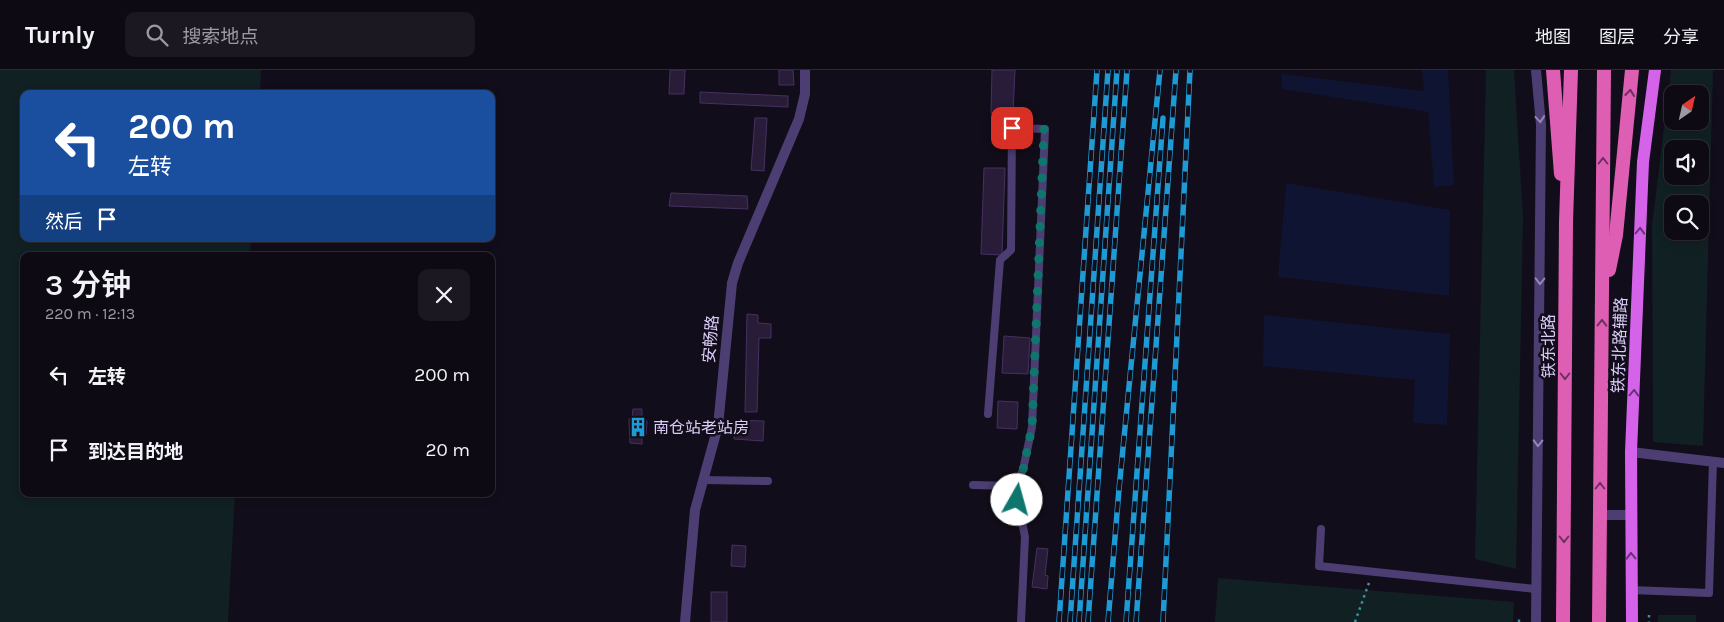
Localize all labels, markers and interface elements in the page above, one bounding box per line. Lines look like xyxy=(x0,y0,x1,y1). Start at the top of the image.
search box xyxy=(125,12,475,57)
text: Turnly xyxy=(25,21,95,49)
icon: search xyxy=(143,21,171,49)
text: 搜索地点 xyxy=(183,26,259,48)
text: 地图 xyxy=(1535,26,1571,48)
text: 图层 xyxy=(1599,26,1635,48)
text: 分享 xyxy=(1663,26,1699,48)
north arrow xyxy=(1664,85,1709,130)
map controls xyxy=(1664,85,1709,240)
one-way arrow xyxy=(1624,89,1635,97)
text: 200 m xyxy=(128,106,236,147)
pin xyxy=(991,107,1033,149)
icon: left xyxy=(45,110,110,175)
icon: arrive xyxy=(998,114,1026,142)
one-way arrow xyxy=(1535,115,1546,123)
button: sound xyxy=(1664,140,1709,185)
text: 左转 xyxy=(128,154,172,180)
one-way arrow xyxy=(1598,157,1608,164)
button: search xyxy=(1664,195,1709,240)
icon: arrive xyxy=(93,205,121,233)
text: 然后 xyxy=(45,211,83,233)
one-way arrow xyxy=(1635,227,1645,234)
text: 3 分钟 xyxy=(45,267,131,303)
button: close xyxy=(418,269,470,321)
one-way arrow xyxy=(1534,277,1545,285)
street label: 铁东北路辅路 xyxy=(1608,297,1631,393)
text: 220 m · 12:13 xyxy=(45,304,135,323)
street label: 安畅路 xyxy=(699,314,722,364)
street label: 铁东北路 xyxy=(1539,314,1558,378)
one-way arrow xyxy=(1597,319,1607,327)
icon: left xyxy=(45,361,73,389)
text: 200 m xyxy=(414,364,470,386)
text: 左转 xyxy=(88,366,126,388)
one-way arrow xyxy=(1560,372,1570,380)
one-way arrow xyxy=(1628,389,1639,397)
building icon: 南仓站老站房 xyxy=(627,416,649,438)
place label: 南仓站老站房 xyxy=(653,418,749,437)
icon: arrive xyxy=(45,436,73,464)
text: 20 m xyxy=(425,439,470,461)
one-way arrow xyxy=(1533,440,1543,448)
text: 到达目的地 xyxy=(88,441,183,463)
position arrow xyxy=(990,473,1042,525)
one-way arrow xyxy=(1595,482,1605,490)
one-way arrow xyxy=(1559,535,1569,543)
one-way arrow xyxy=(1626,552,1636,560)

